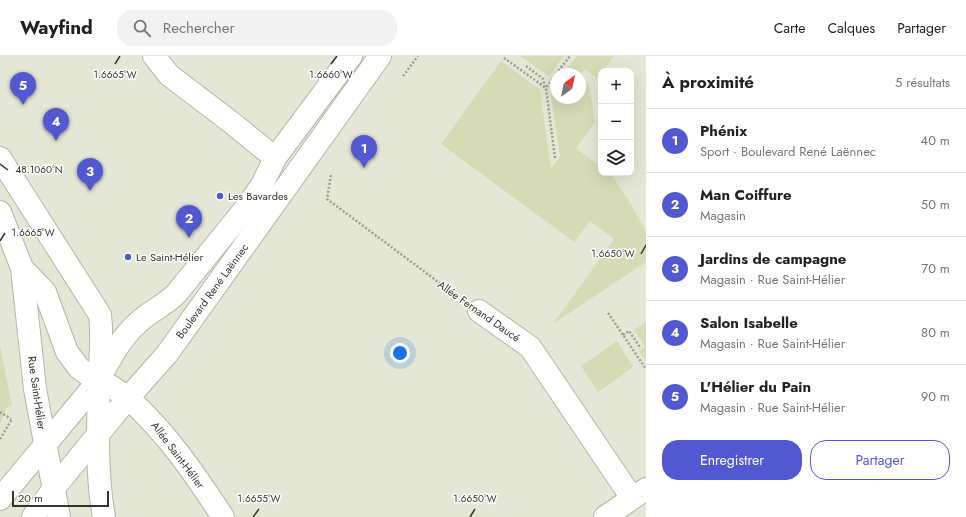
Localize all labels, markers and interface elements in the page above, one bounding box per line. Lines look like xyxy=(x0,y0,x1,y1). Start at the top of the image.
search box xyxy=(117,10,397,46)
text: Wayfind xyxy=(20,14,93,41)
icon: search xyxy=(131,17,153,39)
text: Rechercher xyxy=(163,17,235,39)
text: Carte xyxy=(774,18,805,38)
text: Calques xyxy=(827,18,875,38)
text: Partager xyxy=(897,18,946,38)
text: 1.6665°W xyxy=(93,67,137,82)
text: 1.6660°W xyxy=(309,67,353,82)
north arrow xyxy=(550,68,586,104)
map controls xyxy=(598,68,634,176)
button: + xyxy=(598,68,634,104)
text: À proximité xyxy=(662,70,754,94)
pin: 5 xyxy=(10,72,36,105)
text: 5 résultats xyxy=(895,73,950,92)
button: − xyxy=(598,104,634,140)
pin: 4 xyxy=(43,108,69,141)
text: Phénix xyxy=(700,120,747,142)
text: 1 xyxy=(672,131,678,150)
text: 40 m xyxy=(921,131,950,150)
pin: 1 xyxy=(351,135,377,168)
button: layers xyxy=(598,140,634,176)
text: Sport · Boulevard René Laënnec xyxy=(700,142,876,161)
pin: 3 xyxy=(77,158,103,191)
text: 48.1060°N xyxy=(16,162,62,177)
text: Man Coiffure xyxy=(700,184,792,206)
place label: Les Bavardes xyxy=(228,188,289,204)
marker: Les Bavardes xyxy=(215,191,225,201)
text: 2 xyxy=(671,195,679,214)
text: 50 m xyxy=(921,195,950,214)
pin: 2 xyxy=(176,205,202,238)
text: Magasin xyxy=(700,206,746,225)
text: 1.6665°W xyxy=(11,225,55,240)
street label: Boulevard René Laënnec xyxy=(172,240,252,342)
text: 1.6650°W xyxy=(591,246,635,261)
text: Jardins de campagne xyxy=(700,248,846,270)
place label: Le Saint-Hélier xyxy=(136,249,203,265)
marker: Le Saint-Hélier xyxy=(123,252,133,262)
text: 3 xyxy=(671,259,679,278)
text: 70 m xyxy=(921,259,950,278)
text: Magasin · Rue Saint-Hélier xyxy=(700,270,845,289)
street label: Allée Fernand Daucé xyxy=(435,277,524,346)
text: Salon Isabelle xyxy=(700,312,798,334)
text: 4 xyxy=(670,323,680,342)
text: 80 m xyxy=(921,323,950,342)
text: Magasin · Rue Saint-Hélier xyxy=(700,334,845,353)
your location xyxy=(390,343,410,363)
street label: Rue Saint-Hélier xyxy=(24,355,50,431)
text: L'Hélier du Pain xyxy=(700,376,811,398)
text: 5 xyxy=(671,387,679,406)
text: 90 m xyxy=(921,387,950,406)
text: Magasin · Rue Saint-Hélier xyxy=(700,398,845,417)
street label: Allée Saint-Hélier xyxy=(147,418,209,492)
button: Enregistrer xyxy=(662,440,802,480)
button: Partager xyxy=(810,440,950,480)
scale bar xyxy=(12,489,109,508)
text: 20 m xyxy=(18,490,43,506)
text: 1.6655°W xyxy=(238,491,281,506)
text: 1.6650°W xyxy=(453,491,497,506)

